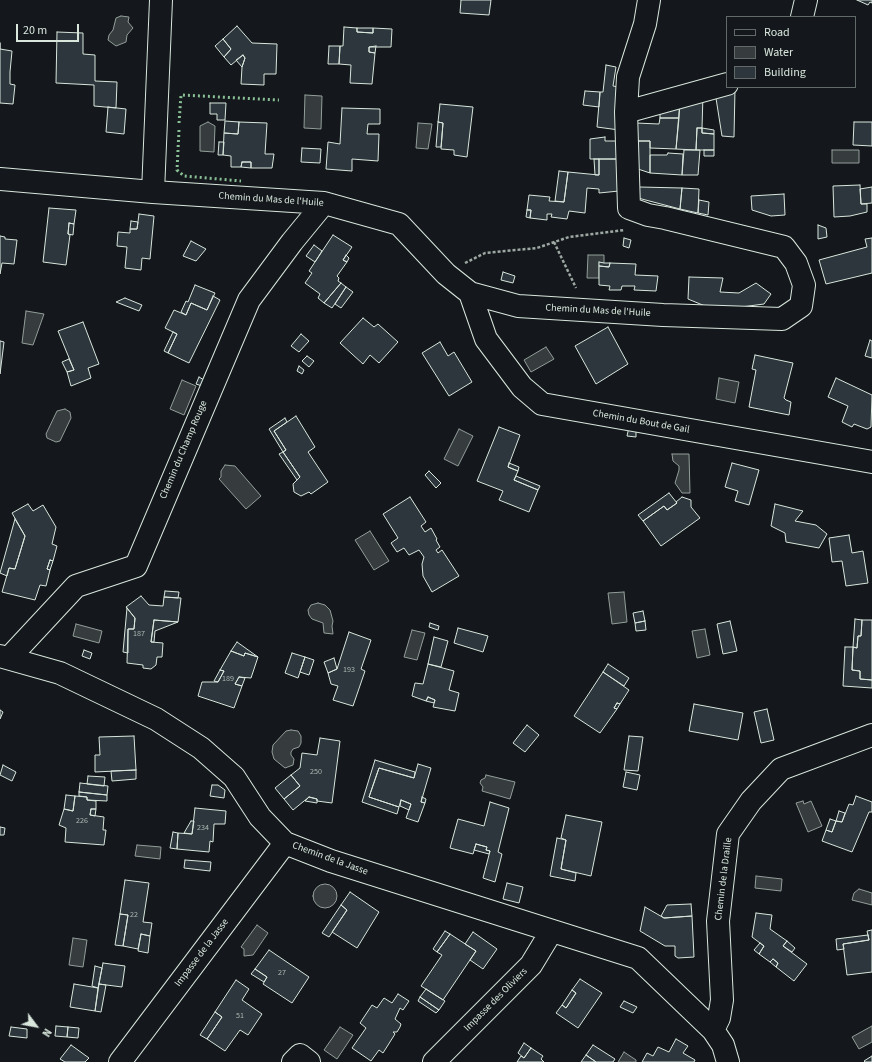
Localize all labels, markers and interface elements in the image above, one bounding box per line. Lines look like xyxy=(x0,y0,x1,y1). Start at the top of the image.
scale bar xyxy=(18,16,81,42)
legend xyxy=(726,16,856,88)
text: 20 m xyxy=(23,22,47,39)
text: Road xyxy=(764,24,790,41)
text: Water xyxy=(764,44,793,61)
text: Building xyxy=(764,64,806,81)
street label: Chemin du Mas de l'Huile xyxy=(218,190,324,210)
street label: Chemin du Mas de l'Huile xyxy=(545,302,651,320)
street label: Chemin du Champ Rouge xyxy=(158,399,210,501)
street label: Chemin du Bout de Gail xyxy=(592,408,690,436)
house number: 187 xyxy=(133,629,145,639)
house number: 193 xyxy=(343,665,355,675)
house number: 189 xyxy=(222,674,234,684)
house number: 250 xyxy=(310,767,322,777)
house number: 226 xyxy=(76,816,88,826)
house number: 234 xyxy=(197,823,209,833)
street label: Chemin de la Draille xyxy=(713,837,735,921)
street label: Chemin de la Jasse xyxy=(291,840,369,878)
house number: 22 xyxy=(130,910,138,920)
street label: Impasse de la Jasse xyxy=(173,917,231,989)
street label: Impasse des Oliviers xyxy=(462,966,530,1034)
house number: 27 xyxy=(278,968,286,978)
north arrow xyxy=(16,1006,56,1046)
house number: 51 xyxy=(236,1011,244,1021)
text: N xyxy=(38,1026,55,1040)

